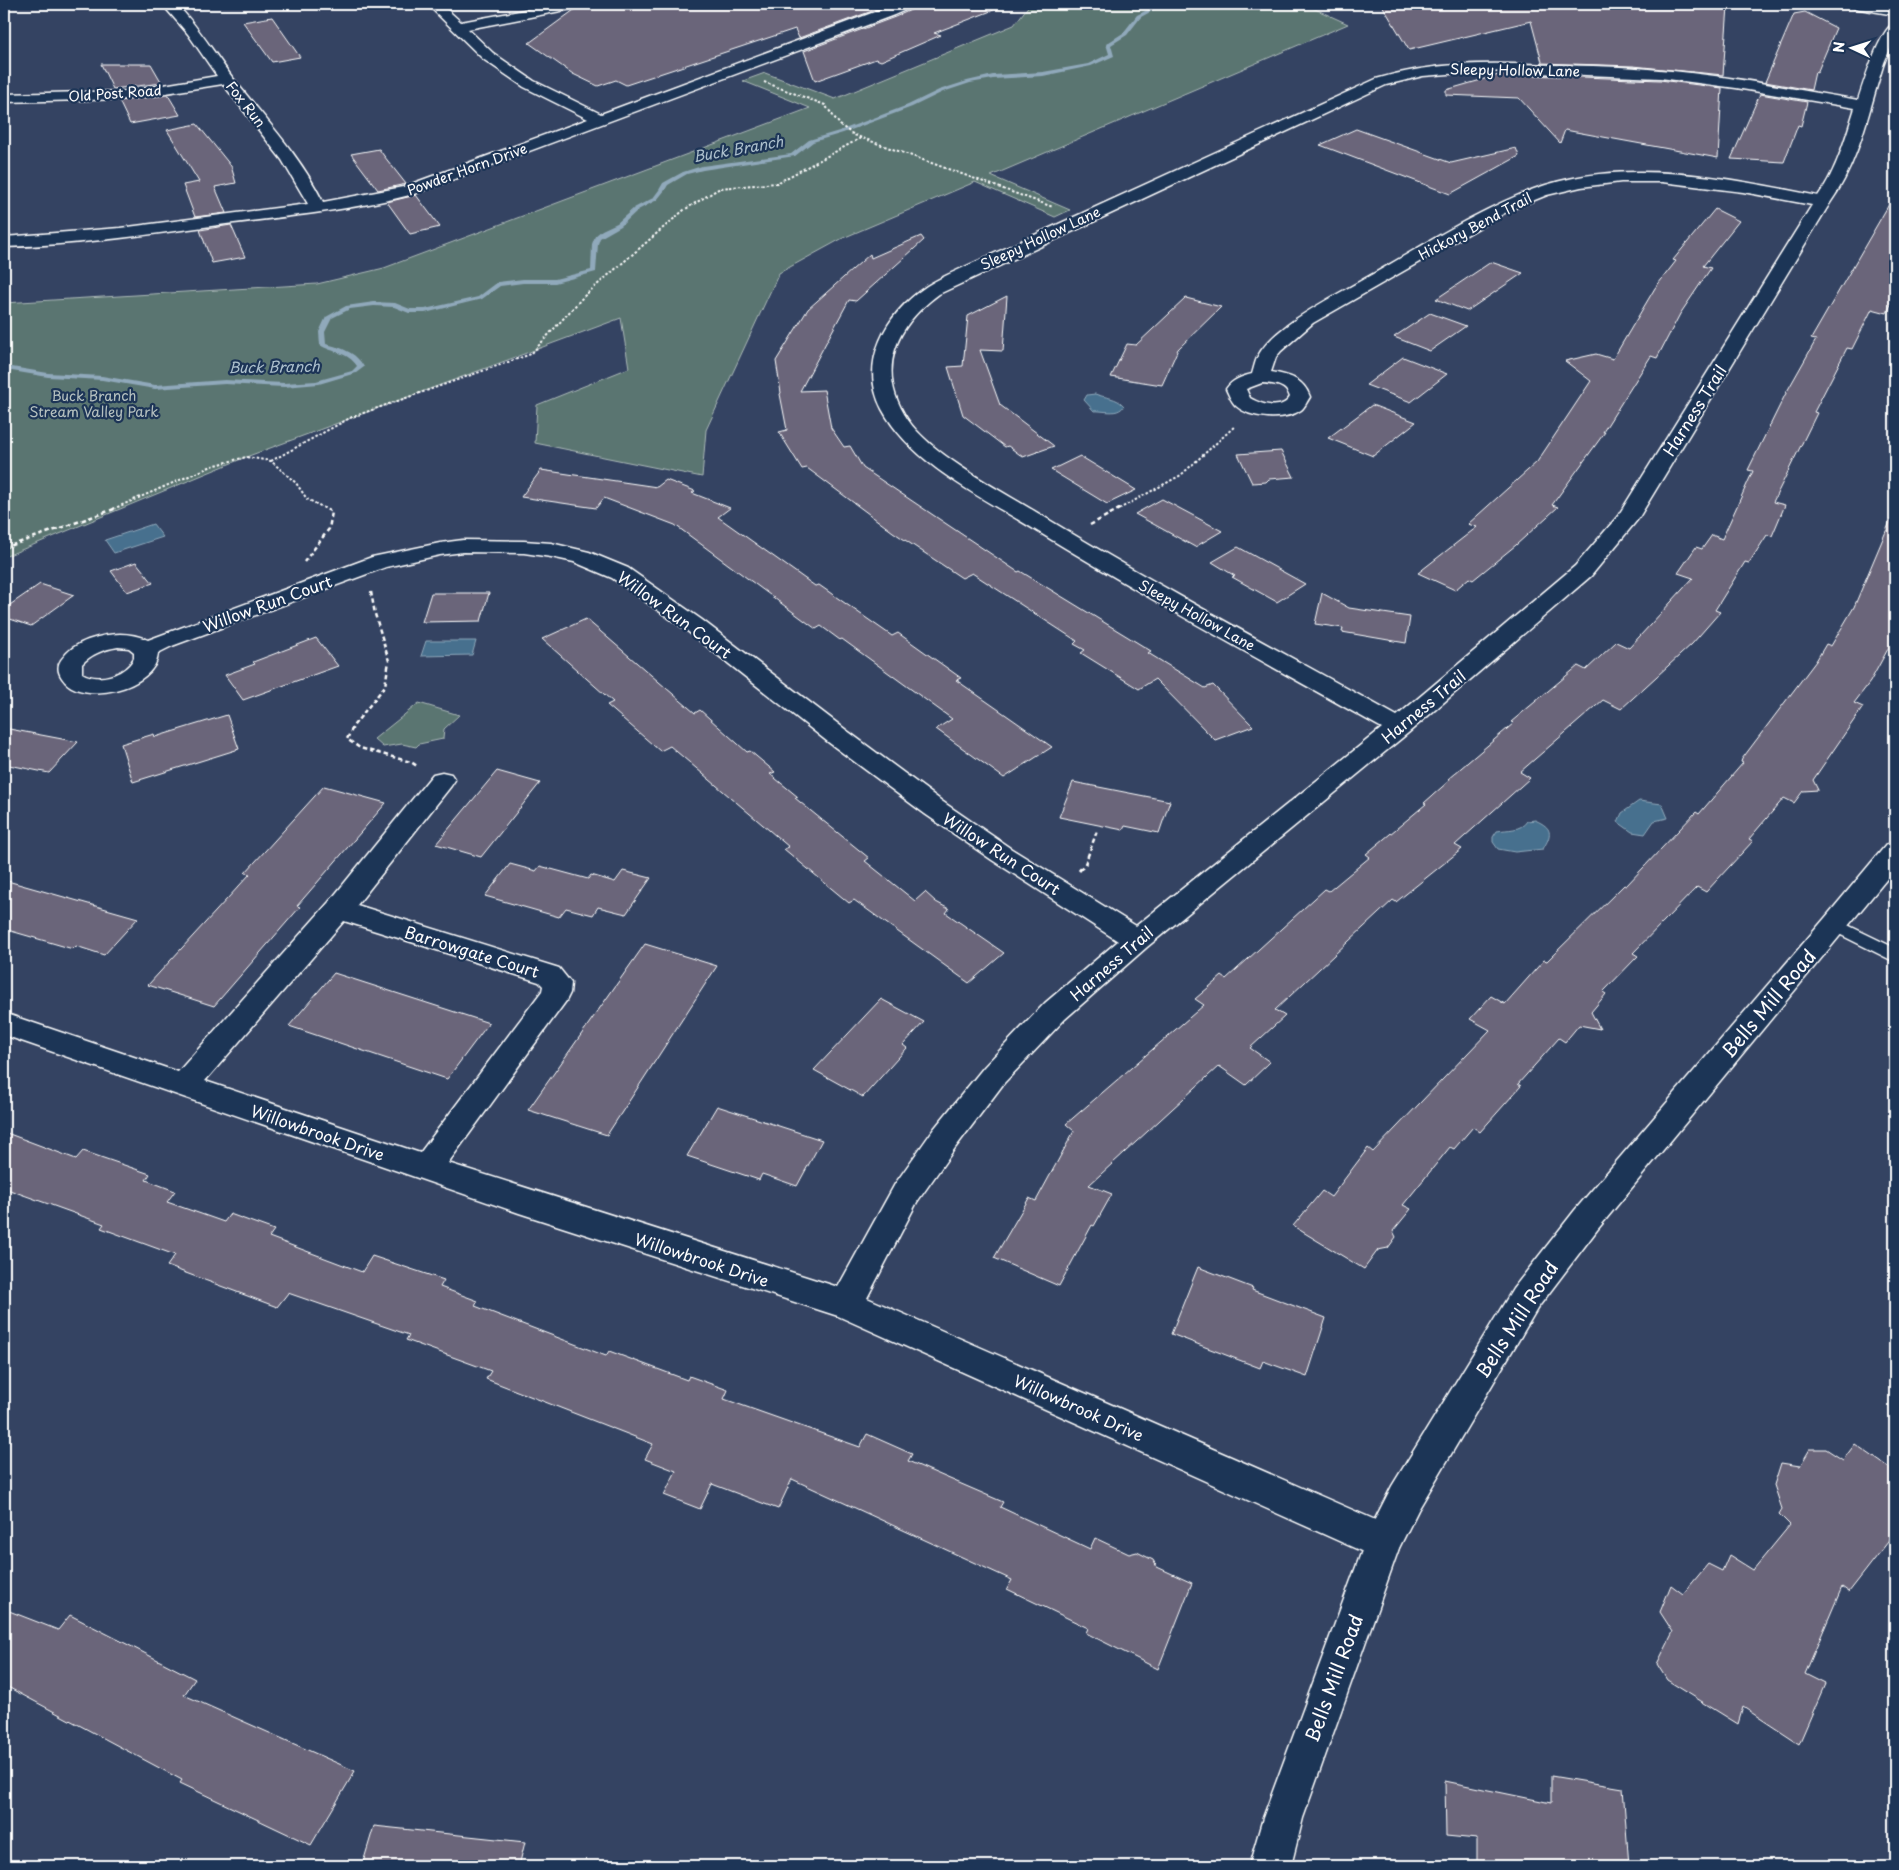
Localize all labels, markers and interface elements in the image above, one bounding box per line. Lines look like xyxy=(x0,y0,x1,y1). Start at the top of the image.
north arrow xyxy=(1826,22,1876,72)
text: N xyxy=(1828,41,1849,53)
street label: Sleepy Hollow Lane xyxy=(1450,58,1580,82)
street label: Fox Run xyxy=(221,76,271,132)
street label: Old Post Road xyxy=(68,79,162,107)
water label: Buck Branch xyxy=(691,129,785,167)
street label: Powder Horn Drive xyxy=(404,137,530,201)
street label: Hickory Bend Trail xyxy=(1414,187,1536,265)
street label: Sleepy Hollow Lane xyxy=(977,201,1103,275)
water label: Buck Branch xyxy=(228,354,320,378)
street label: Harness Trail xyxy=(1656,360,1732,460)
park label: Buck Branch Stream Valley Park xyxy=(29,385,159,422)
street label: Willow Run Court xyxy=(613,564,737,664)
street label: Willow Run Court xyxy=(199,568,335,638)
street label: Sleepy Hollow Lane xyxy=(1135,574,1259,656)
street label: Harness Trail xyxy=(1376,663,1470,749)
street label: Willow Run Court xyxy=(938,806,1066,900)
street label: Barrowgate Court xyxy=(402,919,543,983)
street label: Harness Trail xyxy=(1064,920,1158,1006)
street label: Bells Mill Road xyxy=(1714,943,1822,1063)
street label: Willowbrook Drive xyxy=(248,1098,388,1166)
street label: Willowbrook Drive xyxy=(632,1226,772,1292)
street label: Bells Mill Road xyxy=(1468,1255,1564,1383)
street label: Willowbrook Drive xyxy=(1010,1368,1148,1446)
street label: Bells Mill Road xyxy=(1297,1610,1369,1746)

